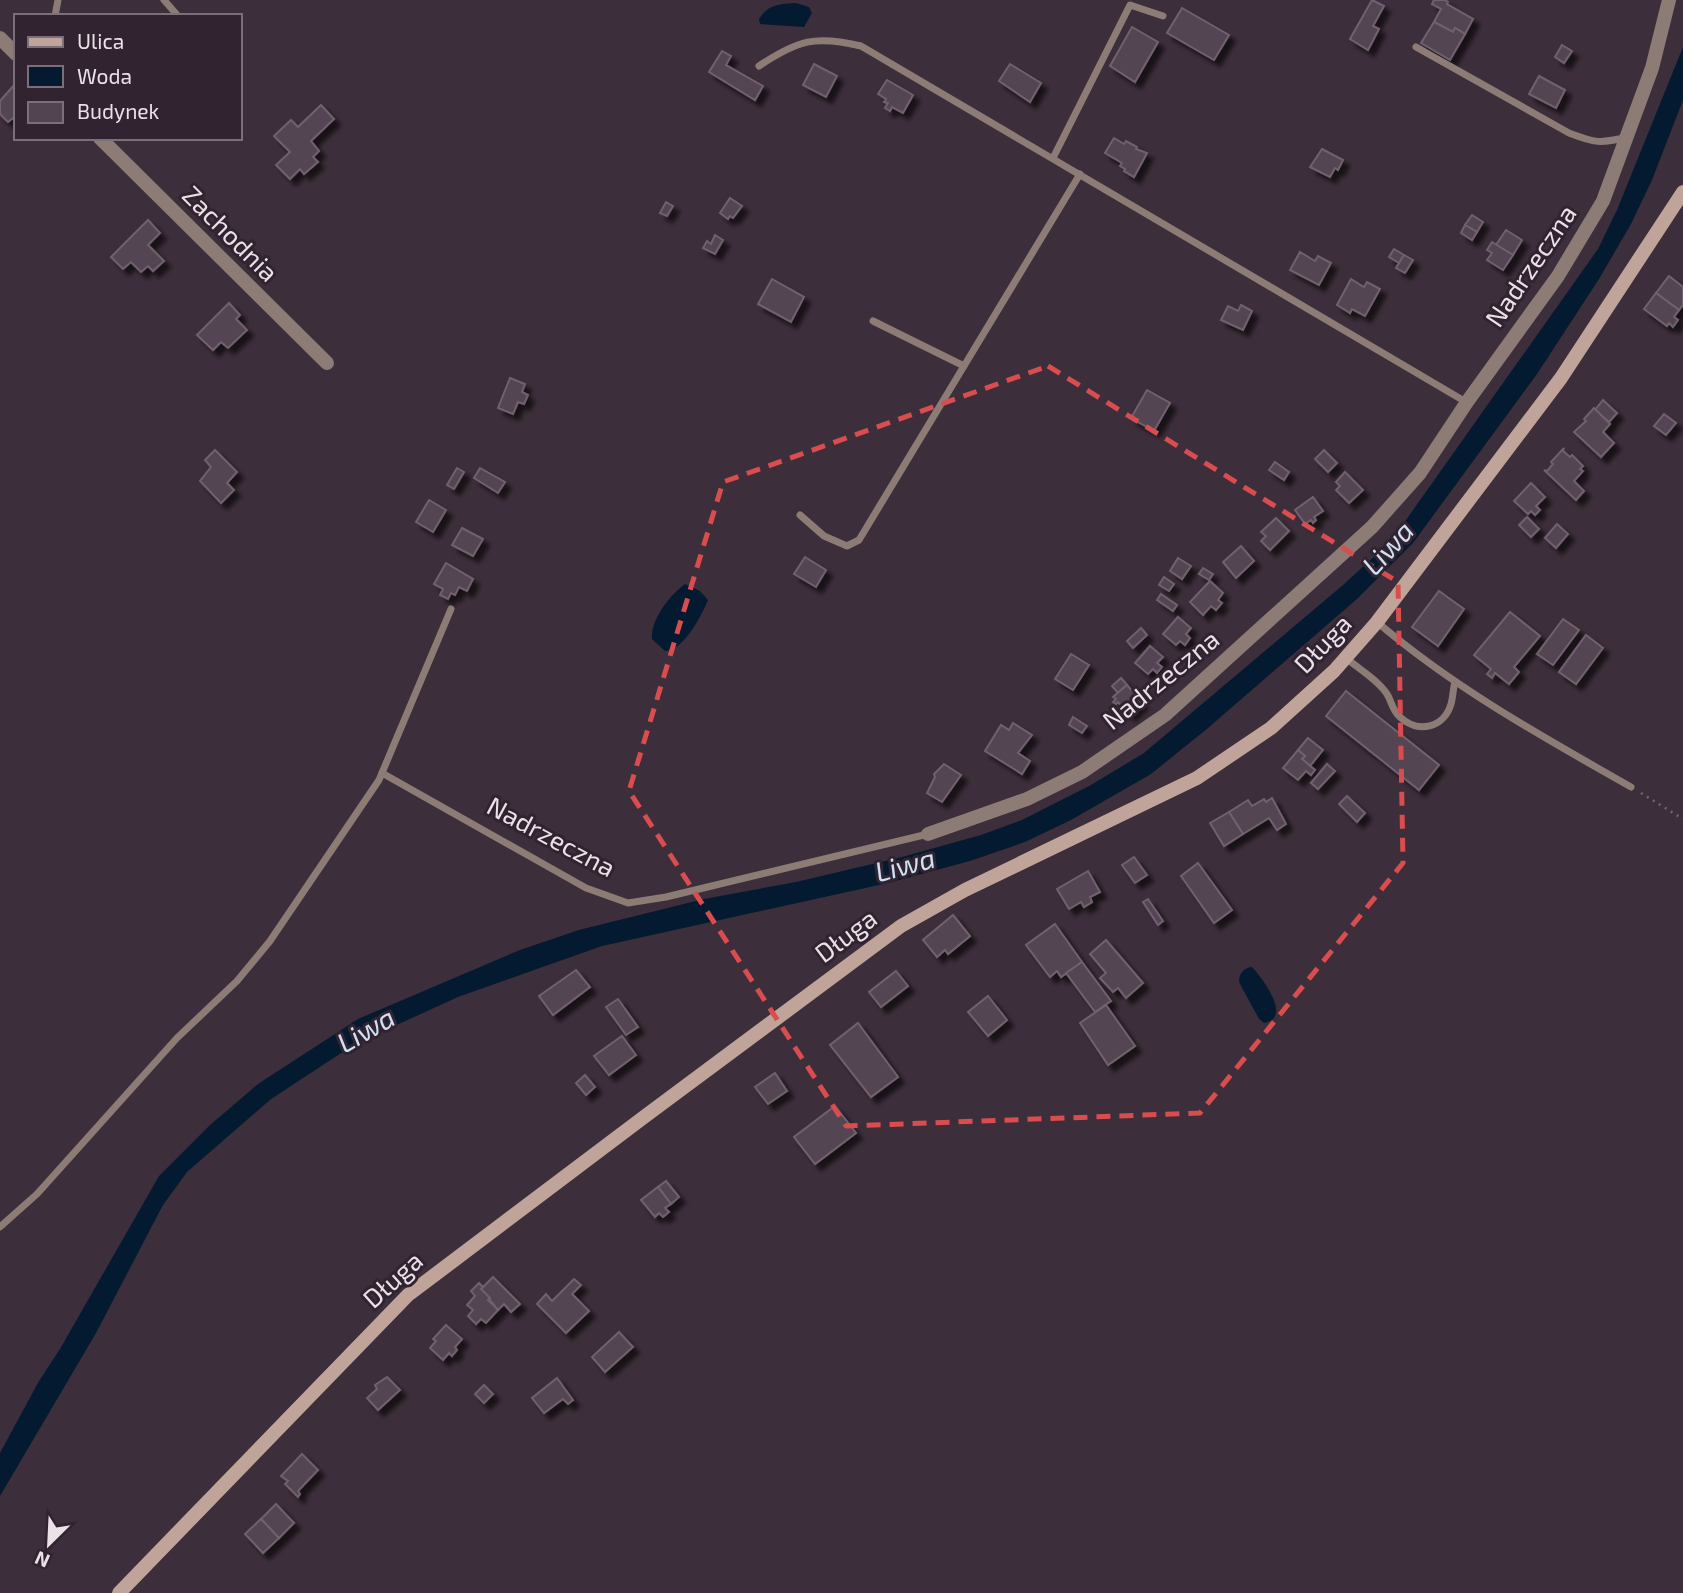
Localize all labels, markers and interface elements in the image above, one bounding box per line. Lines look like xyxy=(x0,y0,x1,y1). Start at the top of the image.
legend xyxy=(14,14,242,140)
text: Ulica xyxy=(77,28,124,53)
text: Woda xyxy=(77,63,132,88)
text: Budynek xyxy=(77,98,160,123)
street label: Zachodnia xyxy=(177,179,285,287)
street label: Nadrzeczna xyxy=(1478,198,1582,332)
water label: Liwa xyxy=(1354,513,1420,581)
street label: Długa xyxy=(1287,607,1357,679)
street label: Nadrzeczna xyxy=(1096,623,1224,735)
street label: Nadrzeczna xyxy=(482,789,621,882)
water label: Liwa xyxy=(871,840,939,888)
street label: Długa xyxy=(808,902,882,968)
water label: Liwa xyxy=(331,999,400,1059)
street label: Długa xyxy=(356,1244,428,1314)
north arrow xyxy=(14,1509,84,1579)
text: N xyxy=(31,1547,53,1573)

